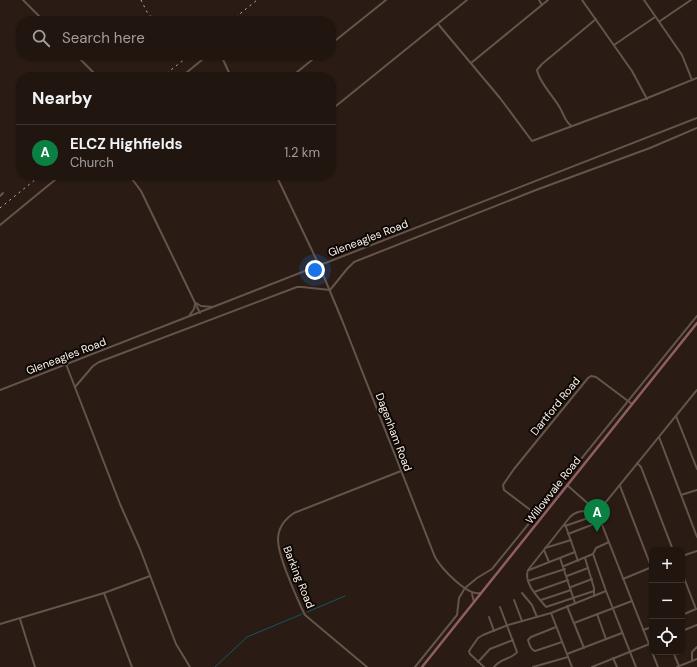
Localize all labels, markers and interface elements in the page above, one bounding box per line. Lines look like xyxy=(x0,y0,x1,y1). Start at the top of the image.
search box xyxy=(16,16,336,60)
icon: search xyxy=(30,27,52,49)
text: Search here xyxy=(62,28,145,48)
text: Nearby xyxy=(32,87,92,109)
text: ELCZ Highfields xyxy=(70,134,182,154)
text: A xyxy=(40,144,50,161)
text: 1.2 km xyxy=(284,144,320,161)
text: Church xyxy=(70,154,114,171)
street label: Gleneagles Road xyxy=(326,216,410,260)
your location xyxy=(305,260,325,280)
street label: Gleneagles Road xyxy=(24,334,108,378)
street label: Dartford Road xyxy=(527,374,583,438)
street label: Dagenham Road xyxy=(373,391,415,473)
street label: Willowvale Road xyxy=(522,453,584,526)
pin: A xyxy=(584,499,610,532)
street label: Barking Road xyxy=(280,544,318,610)
map controls xyxy=(649,547,685,655)
button: + xyxy=(649,547,685,583)
button: − xyxy=(649,583,685,619)
button: locate xyxy=(649,619,685,655)

